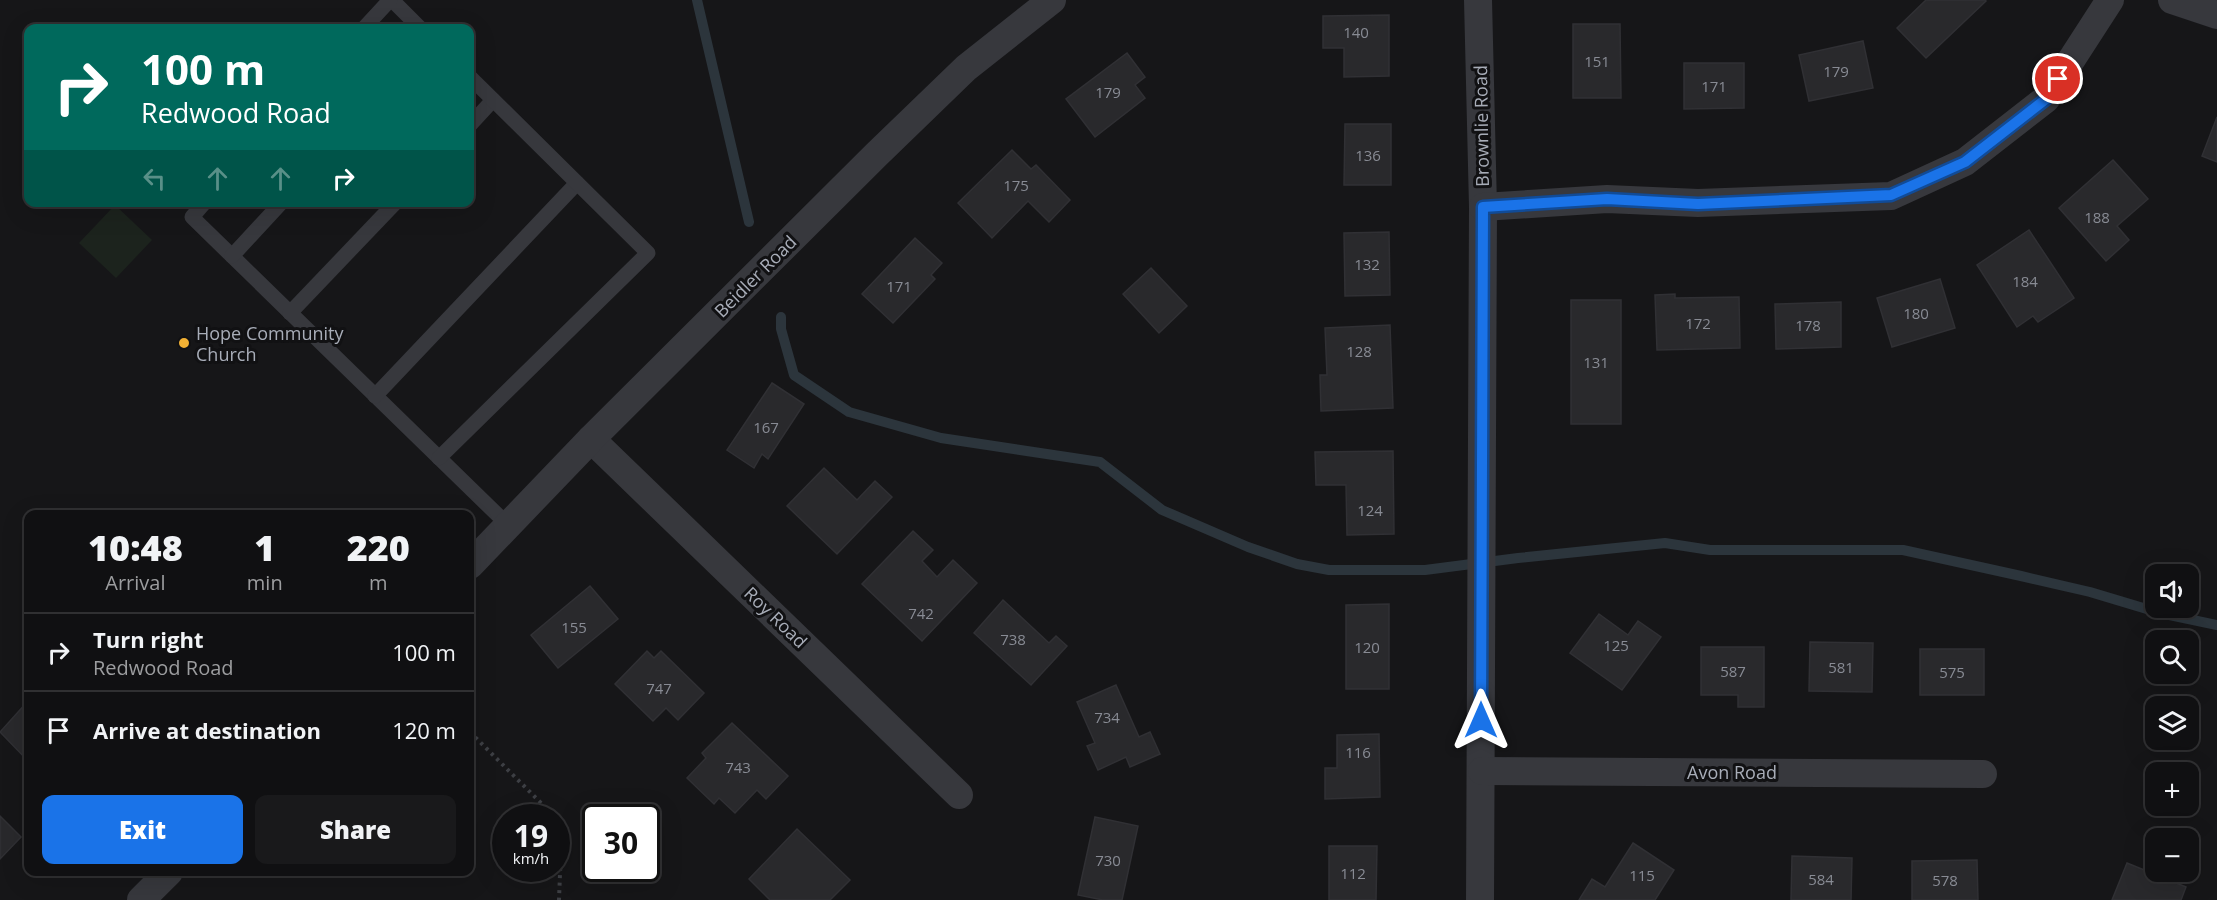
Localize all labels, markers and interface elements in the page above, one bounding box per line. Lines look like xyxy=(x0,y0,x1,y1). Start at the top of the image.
house number: 140 xyxy=(1343,22,1369,42)
text: 100 m xyxy=(141,40,265,97)
icon: right xyxy=(42,48,120,126)
house number: 151 xyxy=(1584,51,1610,71)
pin xyxy=(2032,53,2083,104)
house number: 179 xyxy=(1823,61,1849,81)
icon: arrive xyxy=(2041,62,2074,95)
street label: Brownlie Road xyxy=(1468,65,1494,187)
house number: 171 xyxy=(1701,76,1727,96)
house number: 179 xyxy=(1095,82,1121,102)
text: Redwood Road xyxy=(141,94,331,131)
house number: 136 xyxy=(1355,145,1381,165)
icon: left xyxy=(138,162,171,195)
icon: ahead xyxy=(201,162,234,195)
icon: ahead xyxy=(264,162,297,195)
icon: right xyxy=(327,162,360,195)
house number: 175 xyxy=(1003,175,1029,195)
house number: 188 xyxy=(2084,207,2110,227)
street label: Beidler Road xyxy=(709,230,801,322)
house number: 132 xyxy=(1354,254,1380,274)
house number: 184 xyxy=(2012,271,2038,291)
house number: 171 xyxy=(886,276,912,296)
house number: 180 xyxy=(1903,303,1929,323)
house number: 172 xyxy=(1685,313,1711,333)
house number: 178 xyxy=(1795,315,1821,335)
place label: Hope Community Church xyxy=(196,321,344,366)
marker: Hope Community Church xyxy=(177,336,191,350)
house number: 128 xyxy=(1346,341,1372,361)
house number: 131 xyxy=(1583,352,1609,372)
house number: 167 xyxy=(753,417,779,437)
house number: 124 xyxy=(1357,500,1383,520)
text: 10:48 xyxy=(88,523,183,572)
text: 1 xyxy=(254,523,275,572)
text: 220 xyxy=(347,523,410,572)
map controls xyxy=(2145,564,2199,882)
button: sound xyxy=(2145,564,2199,618)
text: Arrival xyxy=(105,569,166,596)
text: min xyxy=(247,569,283,596)
text: m xyxy=(369,569,388,596)
street label: Roy Road xyxy=(739,581,813,653)
house number: 742 xyxy=(908,603,934,623)
house number: 155 xyxy=(561,617,587,637)
text: Turn right xyxy=(93,624,204,654)
house number: 738 xyxy=(1000,629,1026,649)
button: search xyxy=(2145,630,2199,684)
house number: 125 xyxy=(1603,635,1629,655)
icon: right xyxy=(42,636,75,669)
text: 100 m xyxy=(392,637,456,667)
house number: 120 xyxy=(1354,637,1380,657)
text: Redwood Road xyxy=(93,654,234,681)
house number: 581 xyxy=(1828,657,1854,677)
house number: 587 xyxy=(1720,661,1746,681)
house number: 575 xyxy=(1939,662,1965,682)
house number: 747 xyxy=(646,678,672,698)
position arrow xyxy=(1449,688,1513,752)
button: layers xyxy=(2145,696,2199,750)
house number: 734 xyxy=(1094,707,1120,727)
icon: arrive xyxy=(42,714,75,747)
text: Arrive at destination xyxy=(93,715,321,745)
text: 120 m xyxy=(392,715,456,745)
house number: 116 xyxy=(1345,742,1371,762)
house number: 743 xyxy=(725,757,751,777)
street label: Avon Road xyxy=(1687,760,1777,784)
button: + xyxy=(2145,762,2199,816)
button: Exit xyxy=(42,795,243,864)
button: Share xyxy=(255,795,456,864)
speed limit sign: 30 xyxy=(582,804,660,882)
text: 19 xyxy=(514,815,548,856)
button: − xyxy=(2145,828,2199,882)
text: km/h xyxy=(513,848,549,868)
house number: 730 xyxy=(1095,850,1121,870)
house number: 112 xyxy=(1340,863,1366,883)
house number: 115 xyxy=(1629,865,1655,885)
house number: 584 xyxy=(1808,869,1834,889)
house number: 578 xyxy=(1932,870,1958,890)

